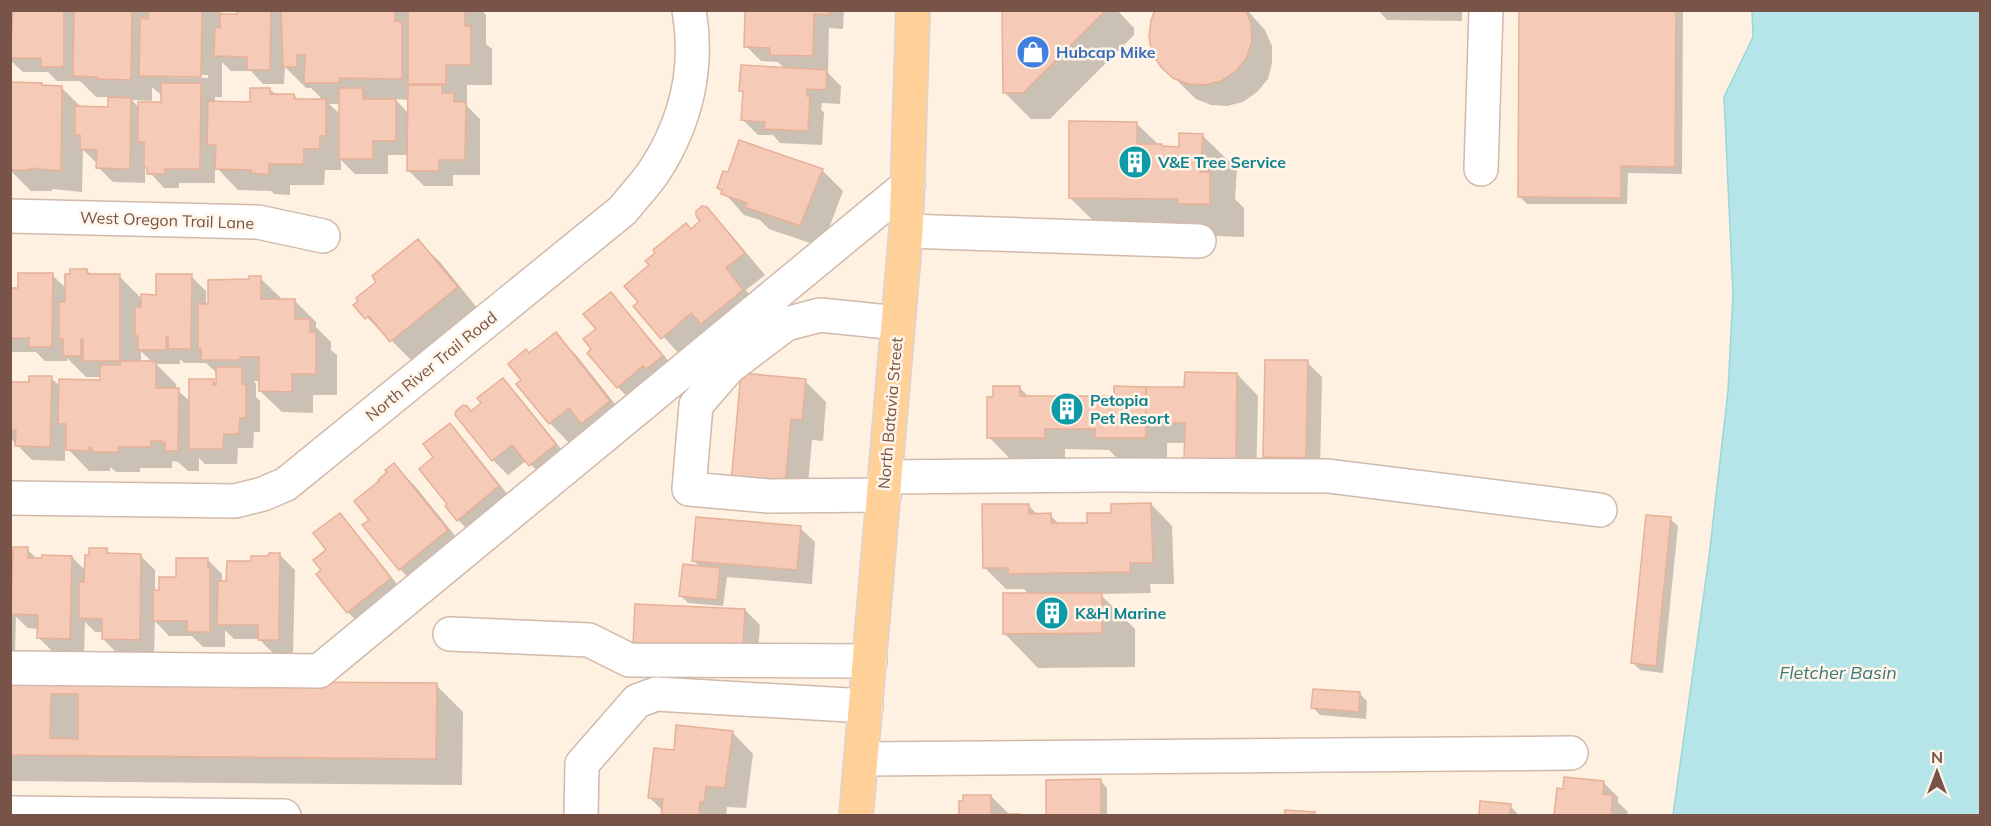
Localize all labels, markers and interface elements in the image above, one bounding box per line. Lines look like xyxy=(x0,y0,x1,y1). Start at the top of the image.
shop icon: Hubcap Mike xyxy=(1015,34,1051,70)
place label: Hubcap Mike xyxy=(1056,42,1156,62)
building icon: V&E Tree Service xyxy=(1117,144,1153,180)
place label: V&E Tree Service xyxy=(1157,152,1286,172)
street label: West Oregon Trail Lane xyxy=(80,207,254,233)
street label: North River Trail Road xyxy=(361,307,501,425)
street label: North Batavia Street xyxy=(873,336,907,490)
place label: Petopia Pet Resort xyxy=(1090,390,1170,428)
building icon: Petopia Pet Resort xyxy=(1049,391,1085,427)
building icon: K&H Marine xyxy=(1034,595,1070,631)
place label: K&H Marine xyxy=(1075,603,1166,623)
water label: Fletcher Basin xyxy=(1779,661,1897,684)
north arrow xyxy=(1907,742,1967,802)
text: N xyxy=(1931,747,1943,767)

